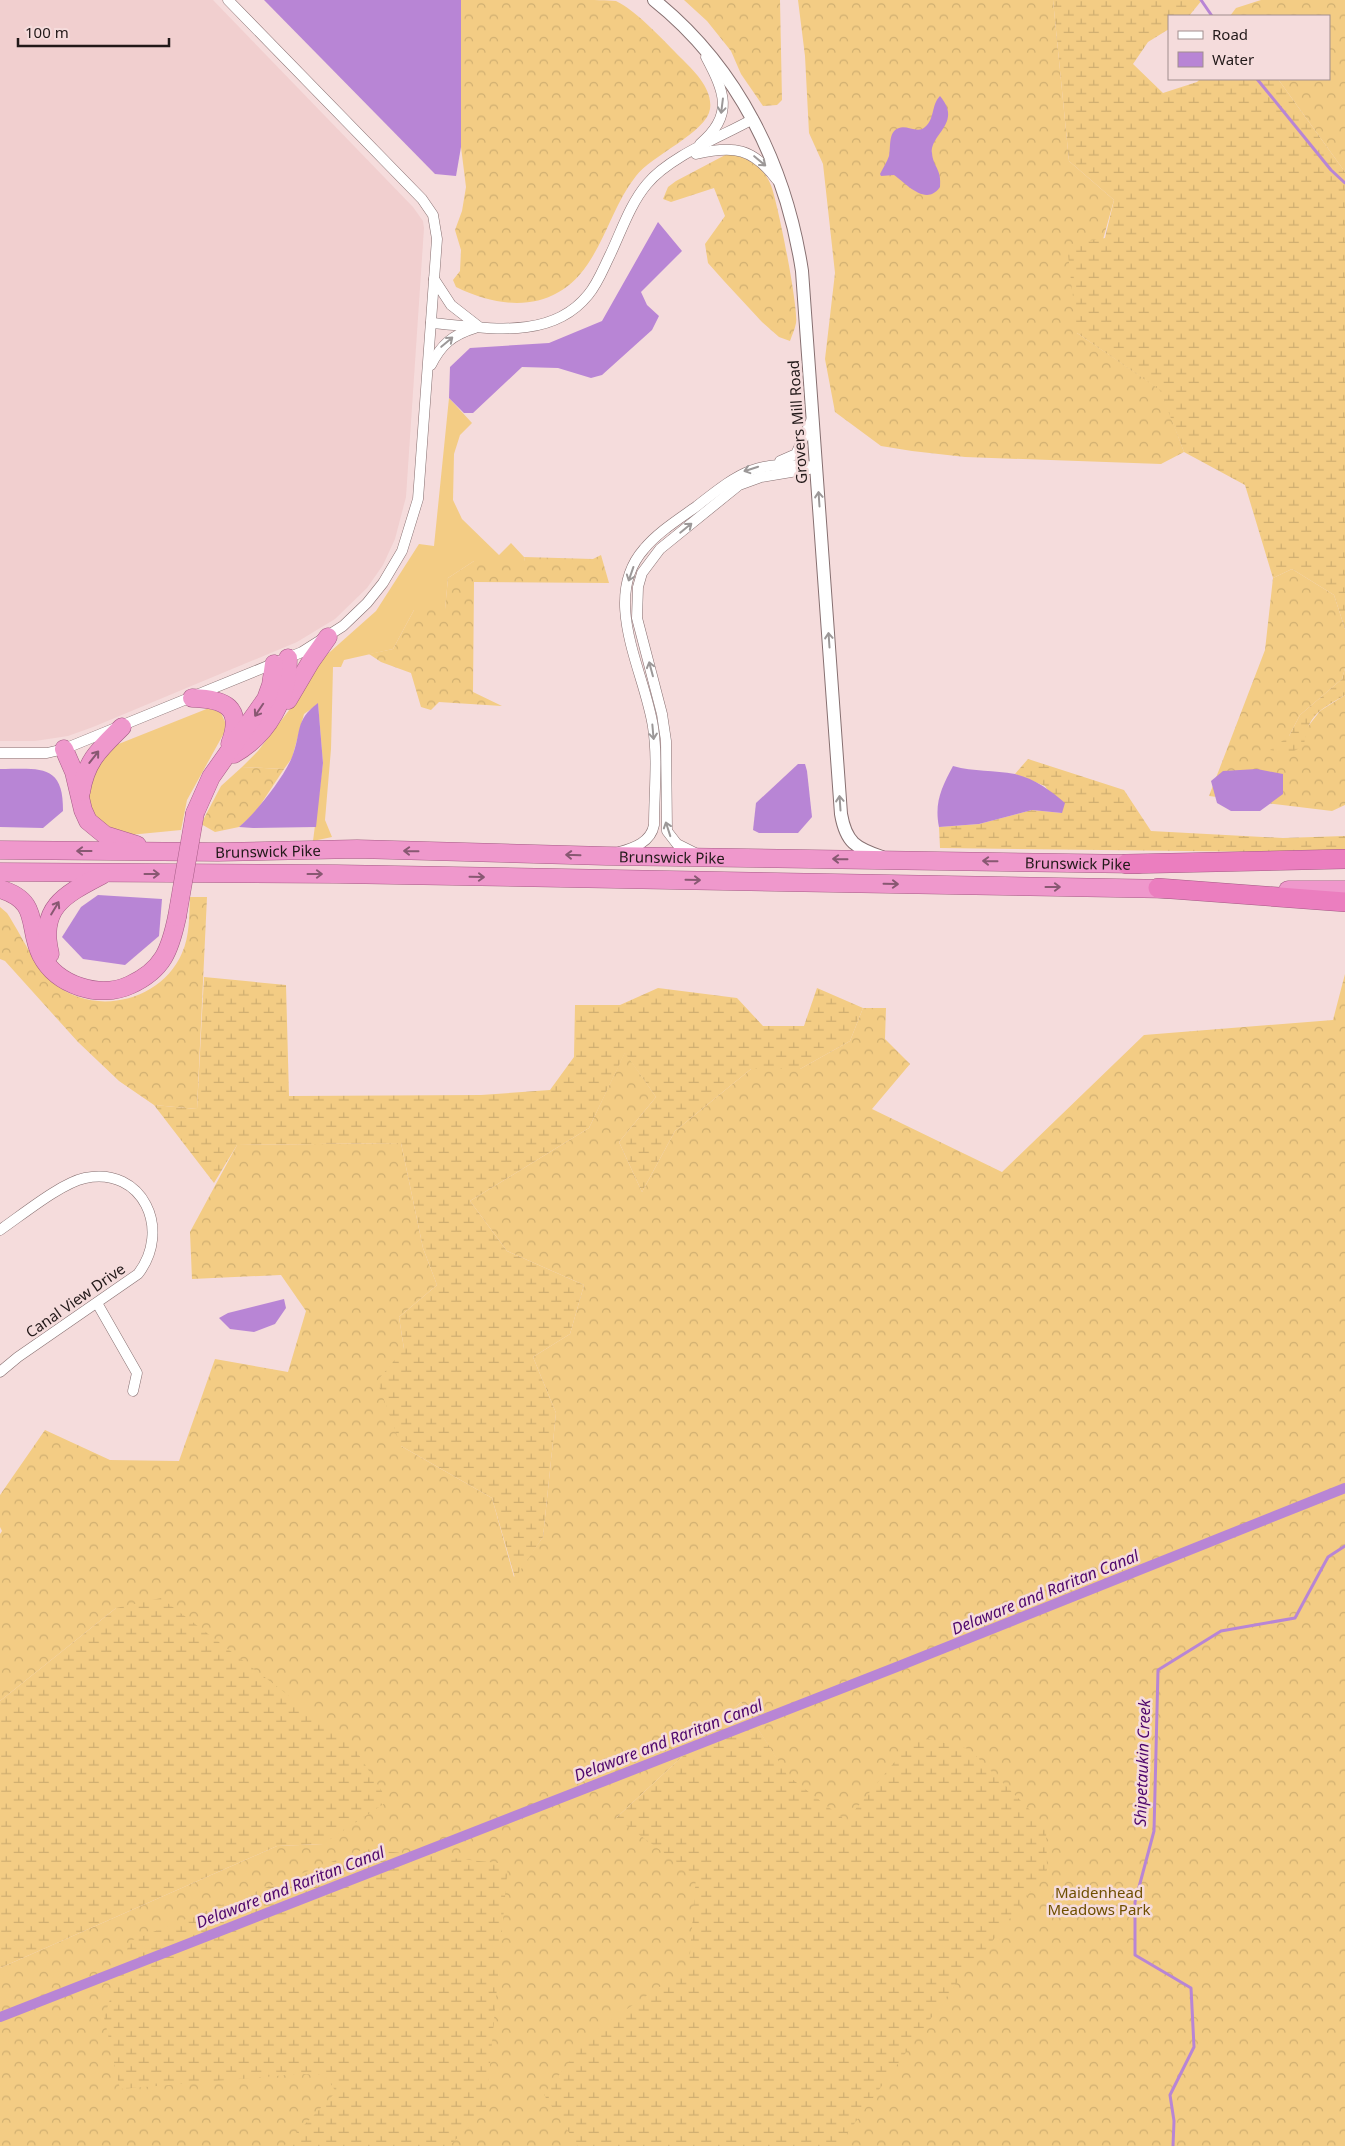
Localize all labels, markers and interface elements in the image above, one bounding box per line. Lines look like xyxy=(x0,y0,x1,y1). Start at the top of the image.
scale bar xyxy=(18,15,169,47)
legend xyxy=(1168,15,1330,80)
text: 100 m xyxy=(25,22,69,42)
text: Road xyxy=(1212,24,1248,44)
text: Water xyxy=(1212,49,1254,69)
one-way arrow xyxy=(717,98,727,114)
one-way arrow xyxy=(753,156,766,167)
one-way arrow xyxy=(441,336,454,347)
street label: Grovers Mill Road xyxy=(783,359,811,485)
one-way arrow xyxy=(744,465,760,475)
one-way arrow xyxy=(814,491,823,507)
one-way arrow xyxy=(679,523,692,534)
one-way arrow xyxy=(626,565,635,581)
one-way arrow xyxy=(824,633,833,649)
one-way arrow xyxy=(645,662,655,678)
one-way arrow xyxy=(253,702,263,716)
one-way arrow xyxy=(648,724,658,740)
one-way arrow xyxy=(89,750,99,764)
one-way arrow xyxy=(835,795,844,811)
one-way arrow xyxy=(663,822,672,837)
street label: Brunswick Pike xyxy=(215,840,321,862)
one-way arrow xyxy=(76,846,92,856)
one-way arrow xyxy=(403,846,419,855)
street label: Brunswick Pike xyxy=(619,846,725,868)
one-way arrow xyxy=(565,851,581,860)
street label: Brunswick Pike xyxy=(1025,852,1131,874)
one-way arrow xyxy=(833,854,849,864)
one-way arrow xyxy=(982,856,998,866)
one-way arrow xyxy=(144,869,160,879)
one-way arrow xyxy=(306,869,323,879)
one-way arrow xyxy=(469,872,485,881)
one-way arrow xyxy=(685,876,701,885)
one-way arrow xyxy=(882,879,898,889)
one-way arrow xyxy=(1044,882,1061,892)
one-way arrow xyxy=(51,901,61,915)
street label: Canal View Drive xyxy=(21,1258,129,1342)
water label: Delaware and Raritan Canal xyxy=(948,1544,1143,1640)
water label: Delaware and Raritan Canal xyxy=(571,1694,766,1786)
water label: Shipetaukin Creek xyxy=(1129,1698,1155,1827)
water label: Delaware and Raritan Canal xyxy=(193,1841,388,1933)
park label: Maidenhead Meadows Park xyxy=(1047,1882,1151,1919)

